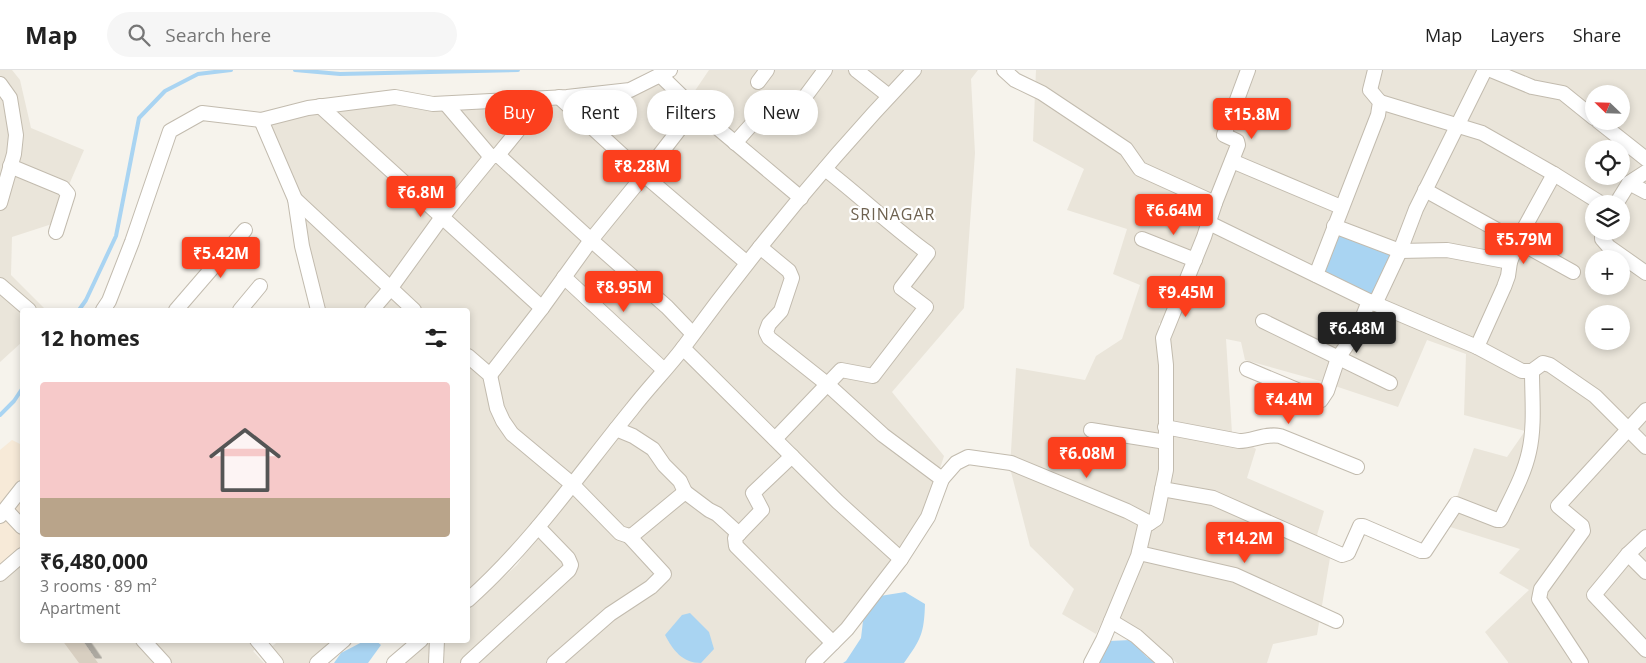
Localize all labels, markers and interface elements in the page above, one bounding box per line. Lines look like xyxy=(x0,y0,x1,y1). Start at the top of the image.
search box xyxy=(107,12,457,57)
text: Map xyxy=(25,18,77,51)
icon: search xyxy=(125,21,153,49)
text: Search here xyxy=(165,22,271,48)
text: Map xyxy=(1425,23,1462,47)
text: Layers xyxy=(1490,23,1545,47)
text: Share xyxy=(1573,23,1621,47)
north arrow xyxy=(1585,85,1630,130)
map controls xyxy=(1585,85,1630,350)
chip: Buy xyxy=(485,90,553,135)
chip: Rent xyxy=(563,90,637,135)
chip: Filters xyxy=(647,90,734,135)
chip: New xyxy=(744,90,818,135)
pin: ₹15.8M xyxy=(1211,98,1293,140)
text: ₹15.8M xyxy=(1224,103,1280,125)
button: locate xyxy=(1585,140,1630,185)
pin: ₹8.28M xyxy=(601,150,683,192)
text: ₹8.28M xyxy=(614,155,670,177)
pin: ₹6.8M xyxy=(386,176,456,218)
text: ₹6.8M xyxy=(397,181,445,203)
pin: ₹6.64M xyxy=(1133,194,1215,236)
button: layers xyxy=(1585,195,1630,240)
text: ₹6.64M xyxy=(1146,199,1202,221)
district label: SRINAGAR xyxy=(851,203,935,225)
pin: ₹5.79M xyxy=(1483,222,1565,265)
text: ₹5.79M xyxy=(1496,228,1552,250)
pin: ₹5.42M xyxy=(180,236,262,279)
text: ₹5.42M xyxy=(193,242,249,264)
button: + xyxy=(1585,250,1630,295)
pin: ₹8.95M xyxy=(583,270,665,313)
text: ₹8.95M xyxy=(596,276,652,298)
pin: ₹9.45M xyxy=(1145,276,1227,318)
text: ₹9.45M xyxy=(1158,281,1214,303)
button: − xyxy=(1585,305,1630,350)
pin: ₹6.48M xyxy=(1316,312,1398,354)
text: ₹6.48M xyxy=(1329,317,1385,339)
text: 12 homes xyxy=(40,324,140,352)
icon: filters xyxy=(422,324,450,352)
pin: ₹4.4M xyxy=(1254,382,1324,425)
text: ₹4.4M xyxy=(1265,388,1313,410)
icon: home xyxy=(200,415,290,505)
pin: ₹6.08M xyxy=(1046,436,1128,479)
text: ₹6.08M xyxy=(1059,442,1115,464)
pin: ₹14.2M xyxy=(1204,522,1286,564)
text: ₹14.2M xyxy=(1217,527,1273,549)
text: ₹6,480,000 xyxy=(40,547,148,575)
text: 3 rooms · 89 m² xyxy=(40,575,157,597)
text: Apartment xyxy=(40,597,120,619)

